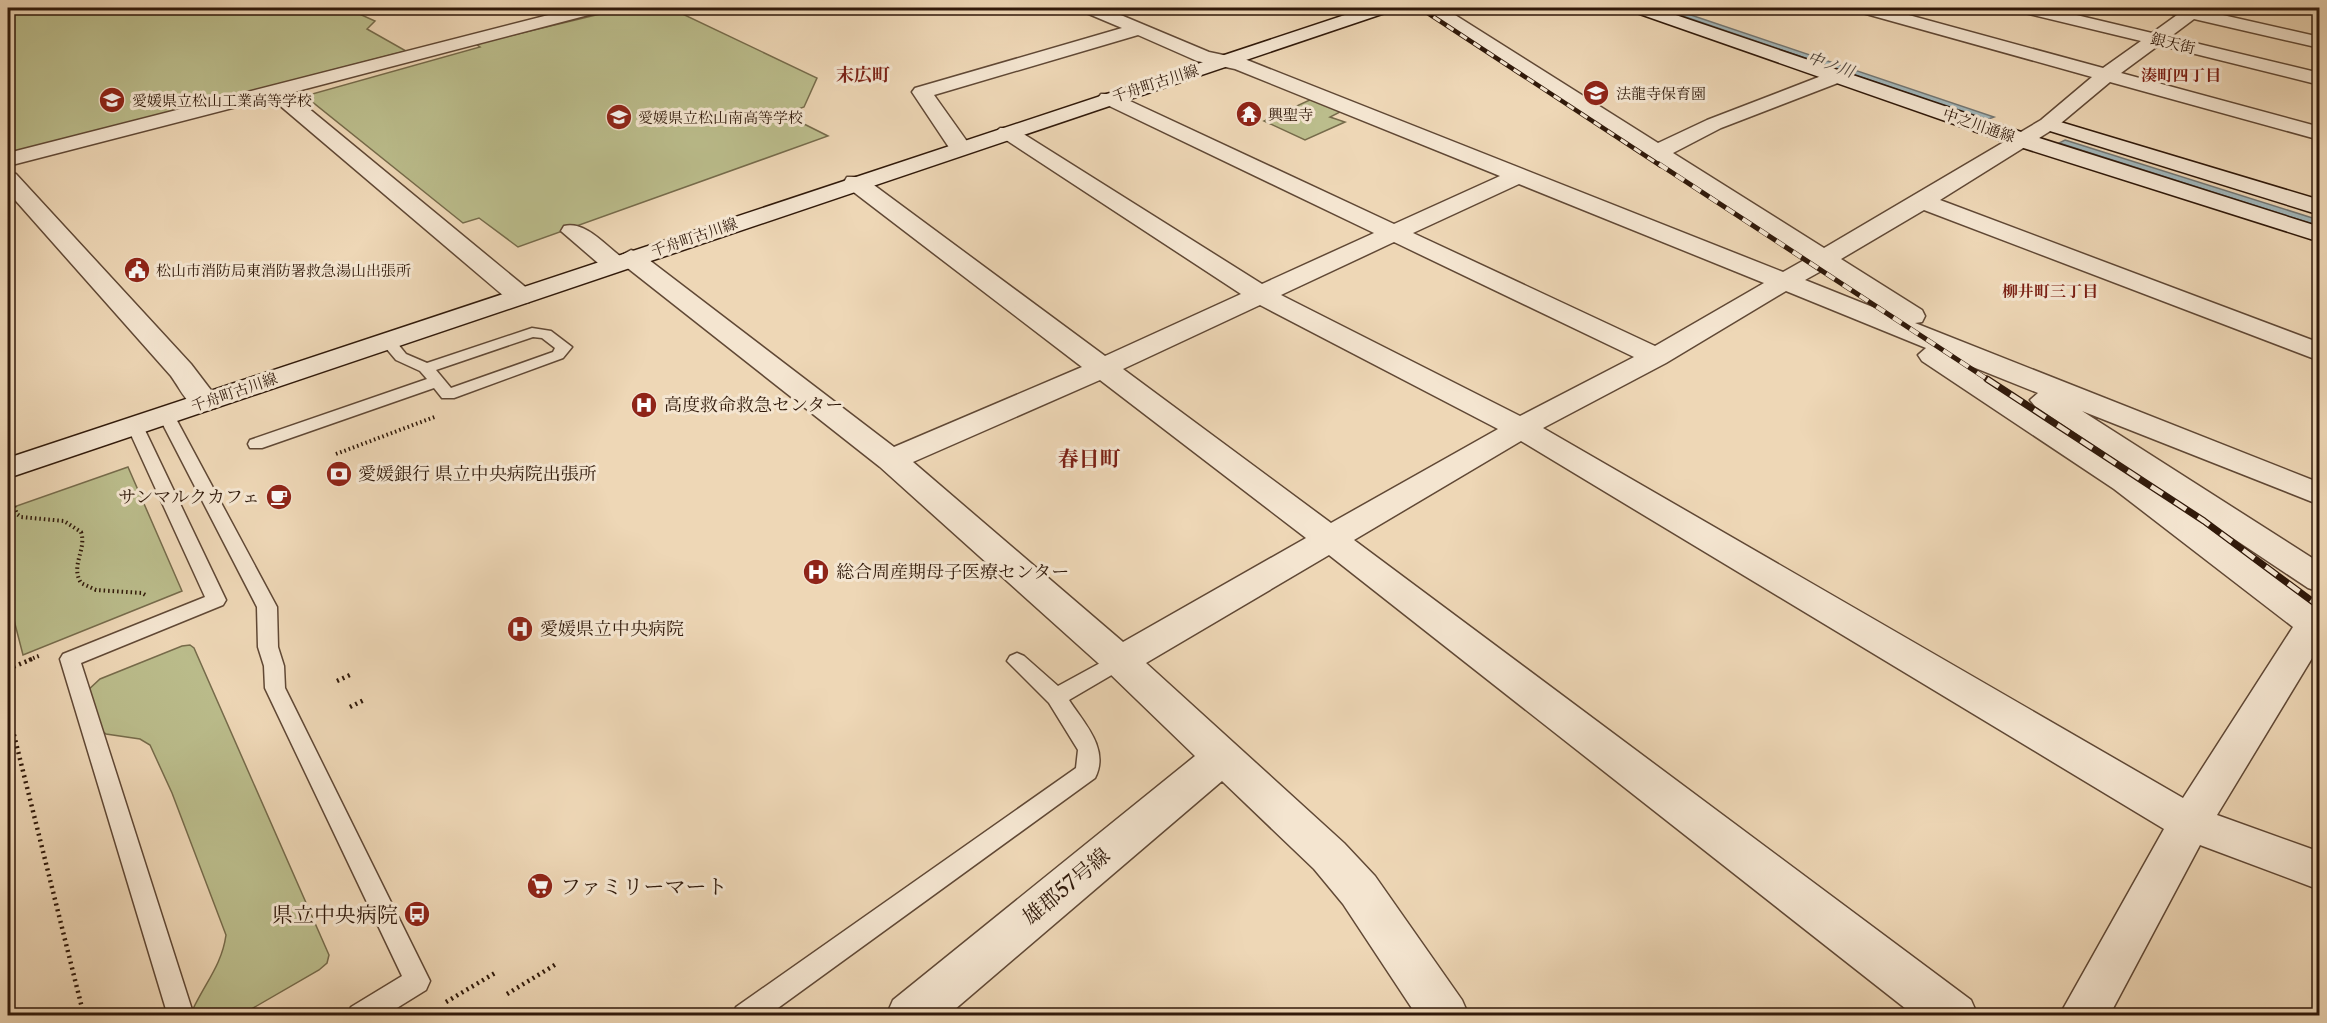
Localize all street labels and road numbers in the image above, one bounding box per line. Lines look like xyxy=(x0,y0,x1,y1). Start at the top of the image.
street label: 銀天街 xyxy=(2149,28,2197,58)
street label: 千舟町古川線 xyxy=(1109,60,1201,106)
street label: 中之川通線 xyxy=(1940,104,2018,146)
street label: 千舟町古川線 xyxy=(648,213,740,261)
street label: 千舟町古川線 xyxy=(188,368,280,416)
street label: 雄郡57号線 xyxy=(1017,842,1115,930)

